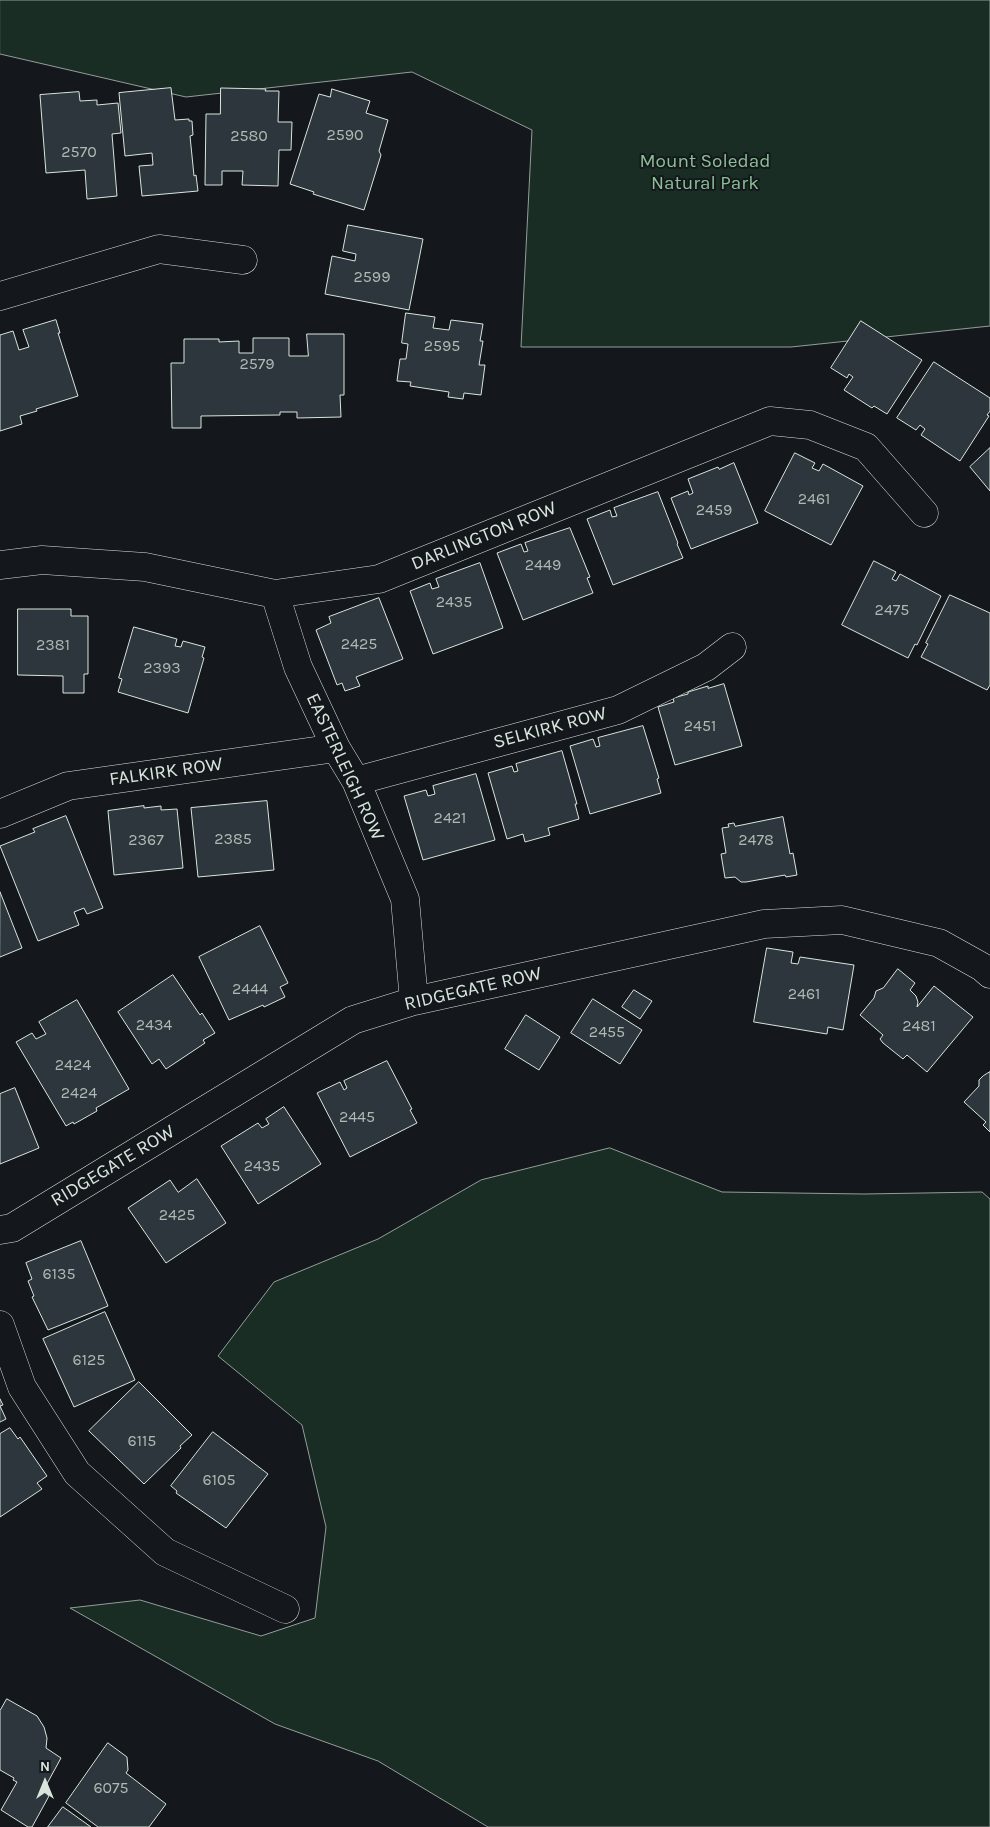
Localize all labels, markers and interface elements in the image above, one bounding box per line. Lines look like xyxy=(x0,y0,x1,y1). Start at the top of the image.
house number: 2590 xyxy=(326,125,364,145)
house number: 2580 xyxy=(230,126,268,146)
house number: 2570 xyxy=(61,142,97,162)
park label: Mount Soledad Natural Park xyxy=(639,151,771,195)
house number: 2599 xyxy=(354,267,390,287)
house number: 2595 xyxy=(424,336,460,356)
house number: 2579 xyxy=(239,354,275,374)
house number: 2461 xyxy=(798,489,830,509)
street label: DARLINGTON ROW xyxy=(408,496,560,576)
house number: 2459 xyxy=(696,500,732,520)
house number: 2449 xyxy=(525,555,561,575)
house number: 2435 xyxy=(436,592,472,612)
house number: 2475 xyxy=(875,600,909,620)
house number: 2425 xyxy=(341,634,377,654)
house number: 2381 xyxy=(36,635,70,655)
house number: 2393 xyxy=(143,658,181,678)
street label: EASTERLEIGH ROW xyxy=(301,690,389,844)
street label: SELKIRK ROW xyxy=(491,702,609,754)
house number: 2451 xyxy=(684,716,716,736)
street label: FALKIRK ROW xyxy=(108,753,224,791)
house number: 2421 xyxy=(434,808,466,828)
house number: 2385 xyxy=(214,829,252,849)
house number: 2367 xyxy=(128,830,164,850)
house number: 2478 xyxy=(738,830,774,850)
street label: RIDGEGATE ROW xyxy=(402,962,544,1016)
house number: 2444 xyxy=(232,979,268,999)
house number: 2461 xyxy=(788,984,820,1004)
house number: 2434 xyxy=(136,1015,172,1035)
house number: 2481 xyxy=(902,1016,936,1036)
house number: 2455 xyxy=(589,1022,625,1042)
house number: 2424 xyxy=(55,1055,91,1075)
house number: 2424 xyxy=(61,1083,97,1103)
house number: 2445 xyxy=(339,1107,375,1127)
street label: RIDGEGATE ROW xyxy=(47,1120,179,1212)
house number: 2435 xyxy=(244,1156,280,1176)
house number: 2425 xyxy=(159,1205,195,1225)
house number: 6135 xyxy=(43,1264,75,1284)
house number: 6125 xyxy=(73,1350,105,1370)
house number: 6115 xyxy=(128,1431,156,1451)
house number: 6105 xyxy=(203,1470,235,1490)
north arrow xyxy=(20,1757,70,1807)
text: N xyxy=(40,1758,50,1775)
house number: 6075 xyxy=(93,1778,129,1798)

